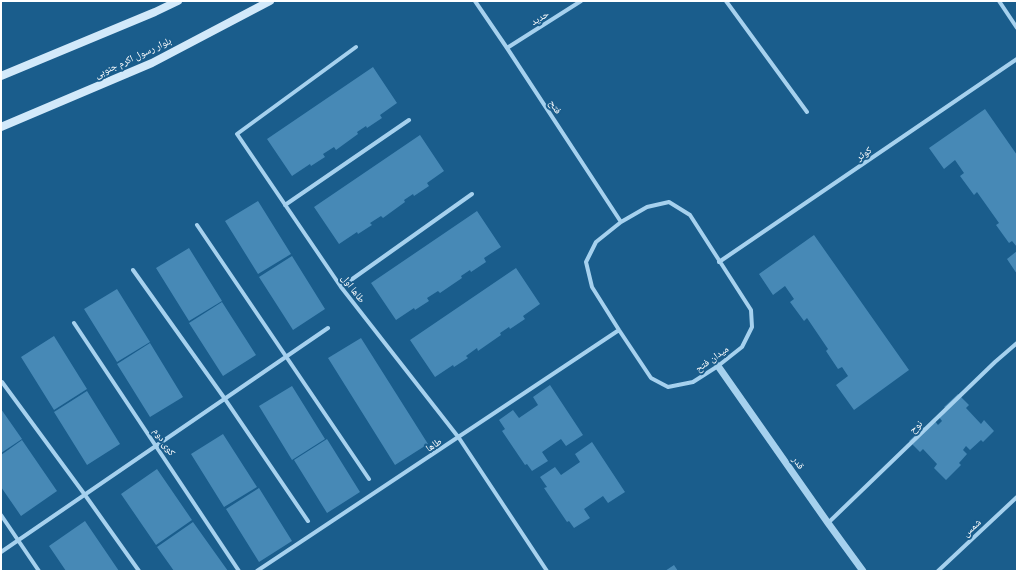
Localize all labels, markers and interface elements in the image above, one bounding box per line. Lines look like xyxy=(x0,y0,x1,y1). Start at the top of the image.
street label: حدید xyxy=(529,8,551,28)
street label: بلوار رسول اکرم جنوبی xyxy=(93,35,173,81)
street label: فتح xyxy=(546,98,564,116)
street label: کوثر xyxy=(854,144,874,164)
street label: طاها اول xyxy=(339,273,367,305)
street label: میدان فتح xyxy=(693,343,731,375)
street label: نوح xyxy=(907,418,925,436)
street label: کوی دوم xyxy=(150,426,178,458)
street label: طاها xyxy=(424,435,444,455)
street label: قدر xyxy=(789,454,807,472)
street label: شمس xyxy=(960,516,984,540)

